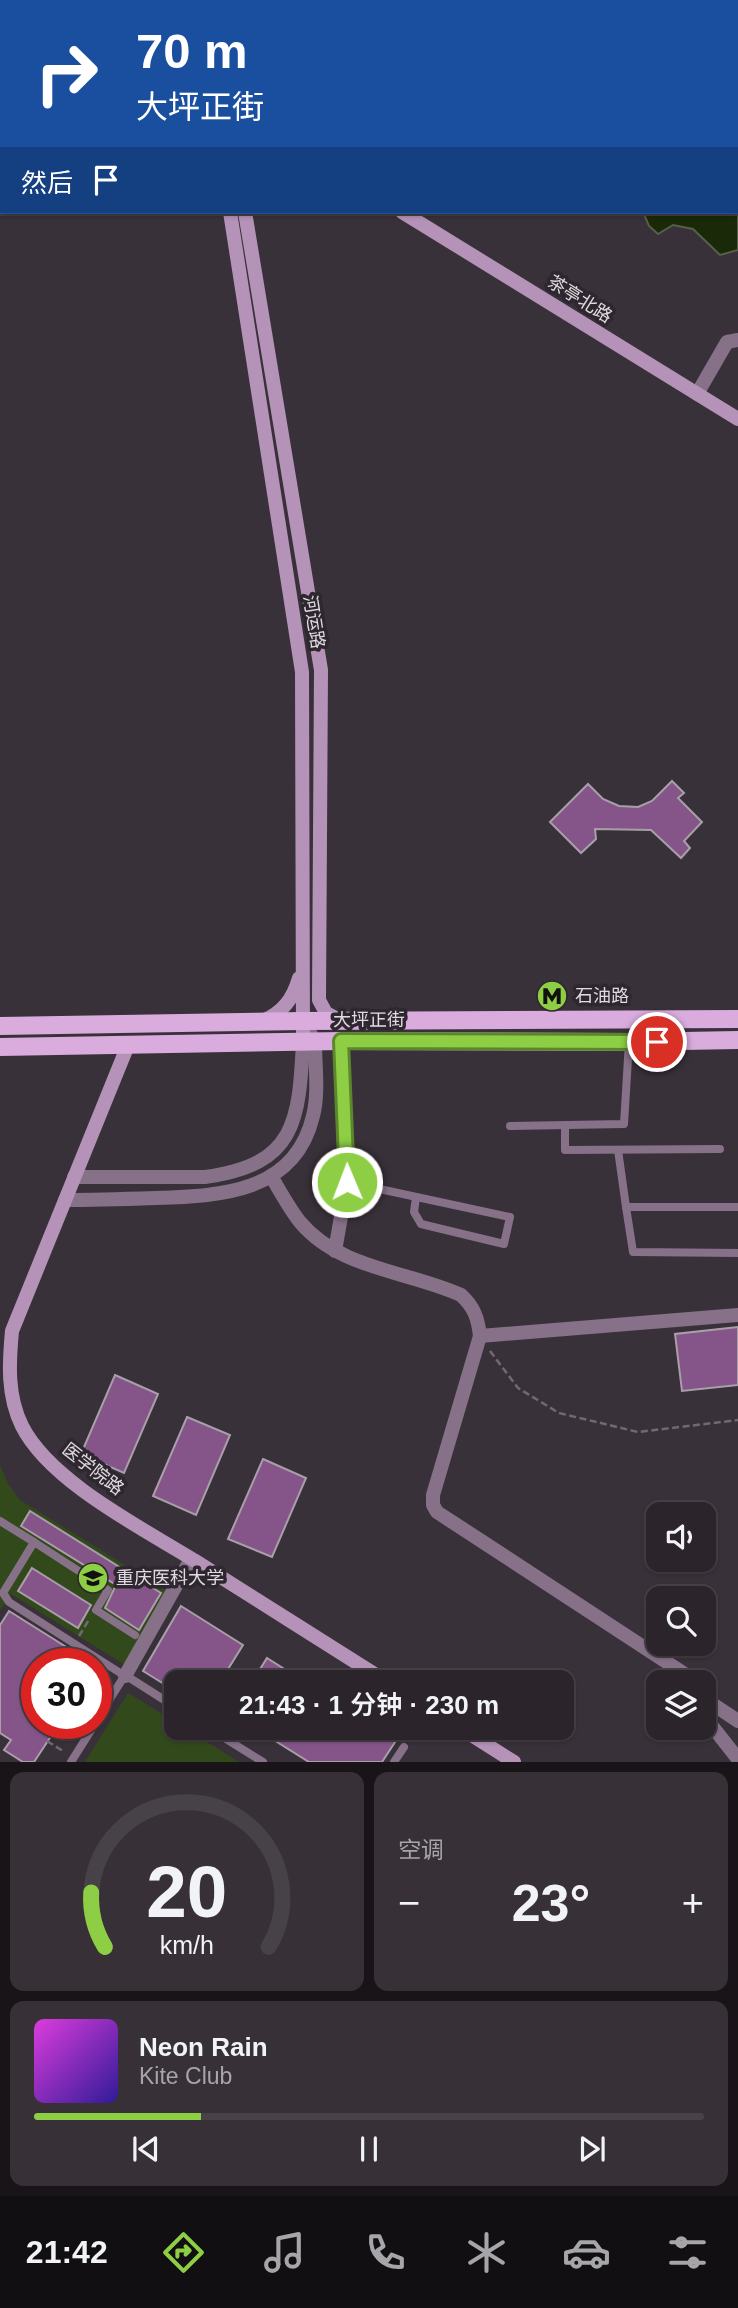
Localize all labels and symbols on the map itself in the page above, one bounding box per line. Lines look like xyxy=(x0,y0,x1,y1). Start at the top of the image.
street label: 茶亭北路 xyxy=(544,271,616,327)
street label: 河运路 xyxy=(300,594,328,650)
metro station icon: 石油路 xyxy=(535,979,569,1013)
place label: 石油路 xyxy=(575,986,629,1006)
street label: 大坪正街 xyxy=(333,1010,405,1030)
pin xyxy=(627,1012,687,1072)
position arrow xyxy=(310,1145,384,1219)
street label: 医学院路 xyxy=(58,1439,128,1499)
school or university icon: 重庆医科大学 xyxy=(76,1561,110,1595)
place label: 重庆医科大学 xyxy=(116,1568,224,1588)
speed limit sign: 30 xyxy=(21,1648,112,1739)

